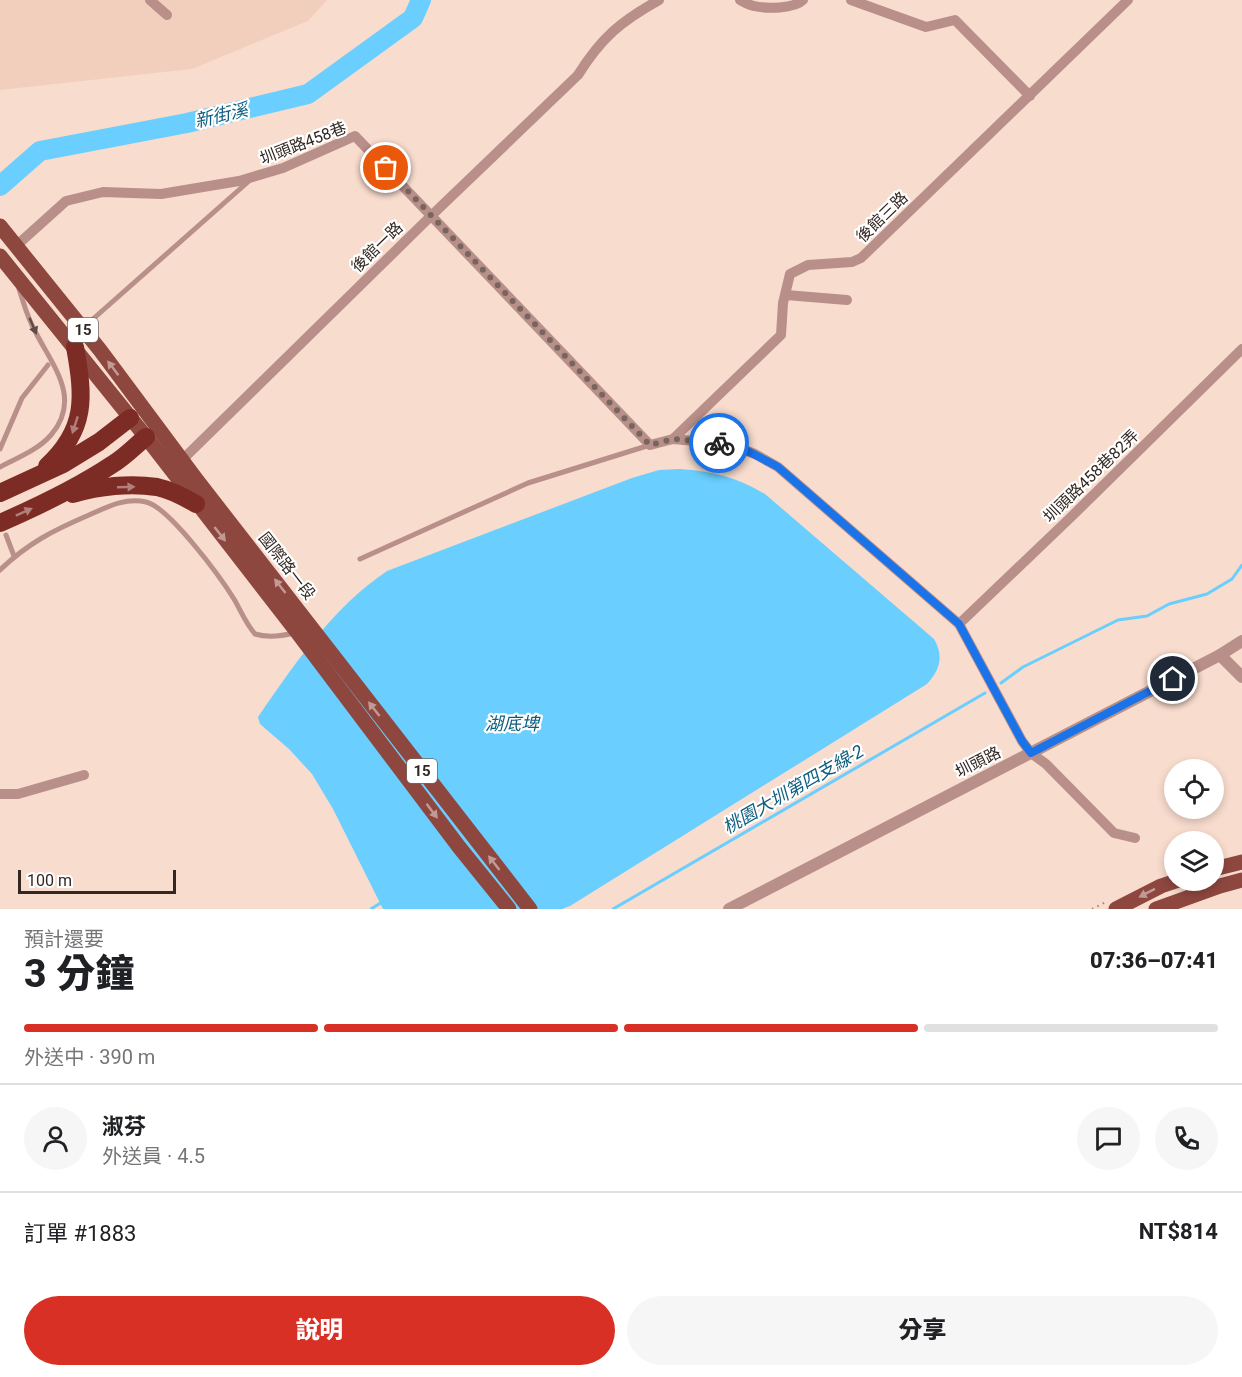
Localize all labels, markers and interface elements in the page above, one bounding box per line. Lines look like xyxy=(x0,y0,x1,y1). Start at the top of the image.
water label: 新街溪 xyxy=(192,98,253,131)
street label: 圳頭路458巷 xyxy=(257,118,349,168)
pin xyxy=(360,142,411,193)
icon: bag xyxy=(369,151,402,184)
street label: 後館三路 xyxy=(852,188,912,246)
street label: 後館一路 xyxy=(347,218,407,276)
one-way arrow xyxy=(28,317,38,335)
road number: 15 xyxy=(68,318,98,342)
one-way arrow xyxy=(107,361,119,377)
courier xyxy=(689,413,749,473)
one-way arrow xyxy=(70,417,80,435)
street label: 圳頭路458巷82弄 xyxy=(1039,426,1143,526)
icon: bike xyxy=(703,427,736,460)
one-way arrow xyxy=(117,482,136,491)
one-way arrow xyxy=(16,507,34,517)
one-way arrow xyxy=(213,526,225,541)
street label: 國際路一段 xyxy=(255,529,319,603)
one-way arrow xyxy=(274,579,286,594)
pin xyxy=(1147,653,1198,704)
icon: home xyxy=(1156,662,1189,695)
one-way arrow xyxy=(368,701,380,717)
water label: 湖底埤 xyxy=(485,713,541,734)
water label: 桃園大圳第四支線-2 xyxy=(719,740,867,838)
street label: 圳頭路 xyxy=(952,743,1004,781)
road number: 15 xyxy=(407,759,437,783)
map controls xyxy=(1164,759,1224,891)
button: locate xyxy=(1164,759,1224,819)
one-way arrow xyxy=(426,804,438,819)
button: layers xyxy=(1164,831,1224,891)
one-way arrow xyxy=(487,855,500,871)
scale bar xyxy=(18,867,176,894)
text: 100 m xyxy=(27,871,72,890)
one-way arrow xyxy=(1138,888,1156,898)
text: 預計還要 xyxy=(24,927,104,951)
text: 07:36–07:41 xyxy=(1090,948,1218,973)
text: 3 分鐘 xyxy=(24,951,134,997)
text: 外送中 · 390 m xyxy=(24,1045,155,1069)
button: person xyxy=(24,1107,87,1170)
button: chat xyxy=(1077,1107,1140,1170)
button: phone xyxy=(1155,1107,1218,1170)
text: 淑芬 xyxy=(102,1114,146,1139)
text: 外送員 · 4.5 xyxy=(102,1144,205,1168)
text: NT$814 xyxy=(1139,1219,1218,1244)
text: 訂單 #1883 xyxy=(24,1221,136,1246)
button: 說明 xyxy=(24,1296,615,1365)
button: 分享 xyxy=(627,1296,1218,1365)

